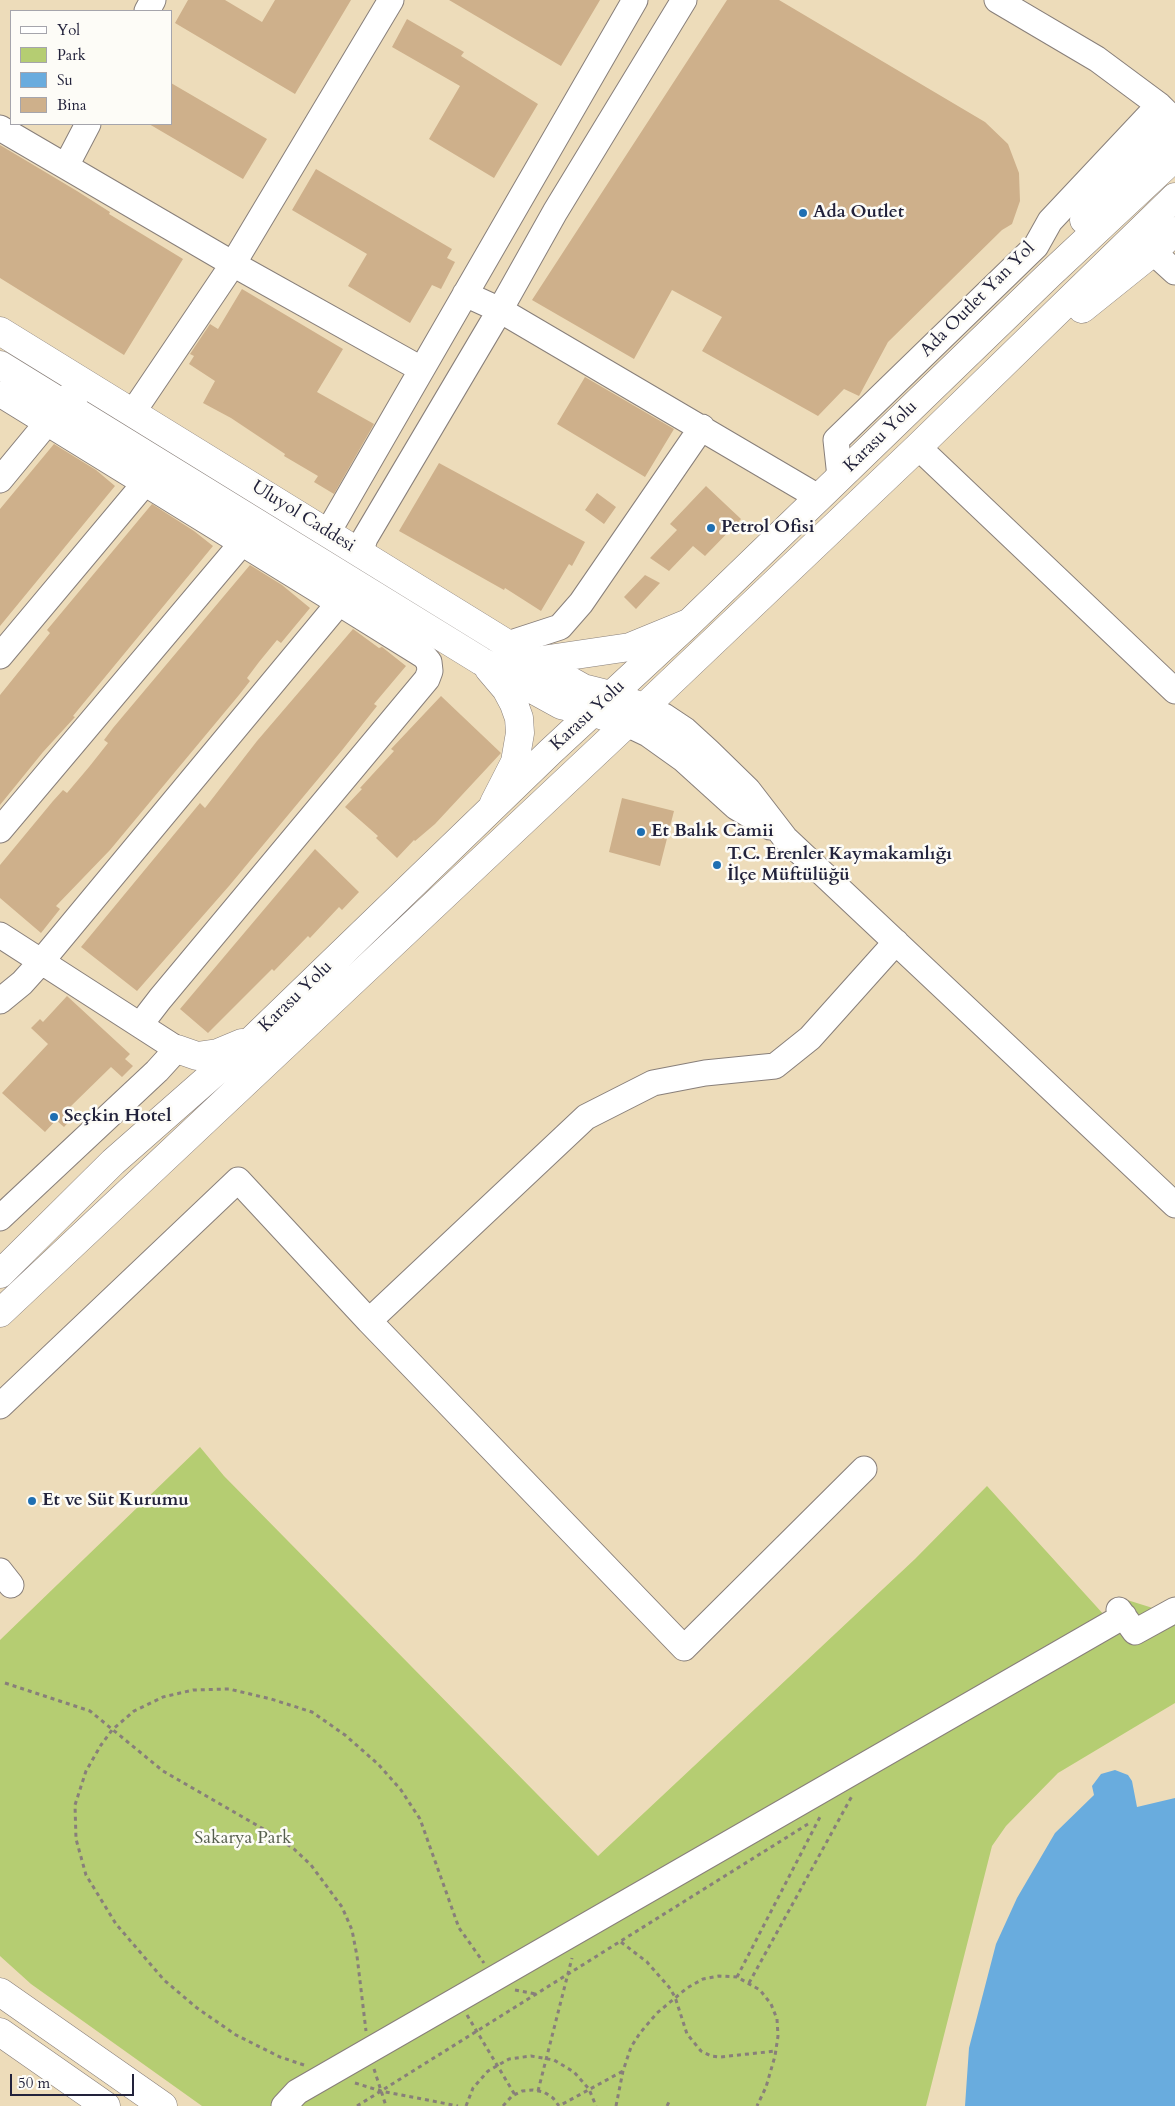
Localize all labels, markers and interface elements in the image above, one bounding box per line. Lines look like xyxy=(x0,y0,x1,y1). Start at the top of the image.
legend xyxy=(10,10,172,125)
text: Yol xyxy=(57,20,80,40)
text: Park xyxy=(57,45,86,65)
text: Su xyxy=(57,70,73,90)
text: Bina xyxy=(57,95,86,115)
place label: Ada Outlet xyxy=(813,202,904,224)
marker: Ada Outlet xyxy=(797,207,809,219)
street label: Ada Outlet Yan Yol xyxy=(916,238,1040,362)
street label: Karasu Yolu xyxy=(840,397,922,477)
street label: Uluyol Caddesi xyxy=(247,477,359,557)
place label: Petrol Ofisi xyxy=(721,517,814,539)
marker: Petrol Ofisi xyxy=(705,522,717,534)
street label: Karasu Yolu xyxy=(546,676,630,756)
place label: Et Balık Camii xyxy=(651,821,774,843)
marker: Et Balık Camii xyxy=(635,826,647,838)
place label: T.C. Erenler Kaymakamlığı İlçe Müftülüğü xyxy=(727,844,952,886)
marker: T.C. Erenler Kaymakamlığı İlçe Müftülüğü xyxy=(711,859,723,871)
street label: Karasu Yolu xyxy=(255,957,337,1037)
place label: Seçkin Hotel xyxy=(64,1106,171,1128)
marker: Seçkin Hotel xyxy=(48,1111,60,1123)
place label: Et ve Süt Kurumu xyxy=(42,1490,189,1512)
marker: Et ve Süt Kurumu xyxy=(26,1495,38,1507)
park label: Sakarya Park xyxy=(194,1828,292,1850)
scale bar xyxy=(12,2064,136,2096)
text: 50 m xyxy=(18,2073,50,2093)

